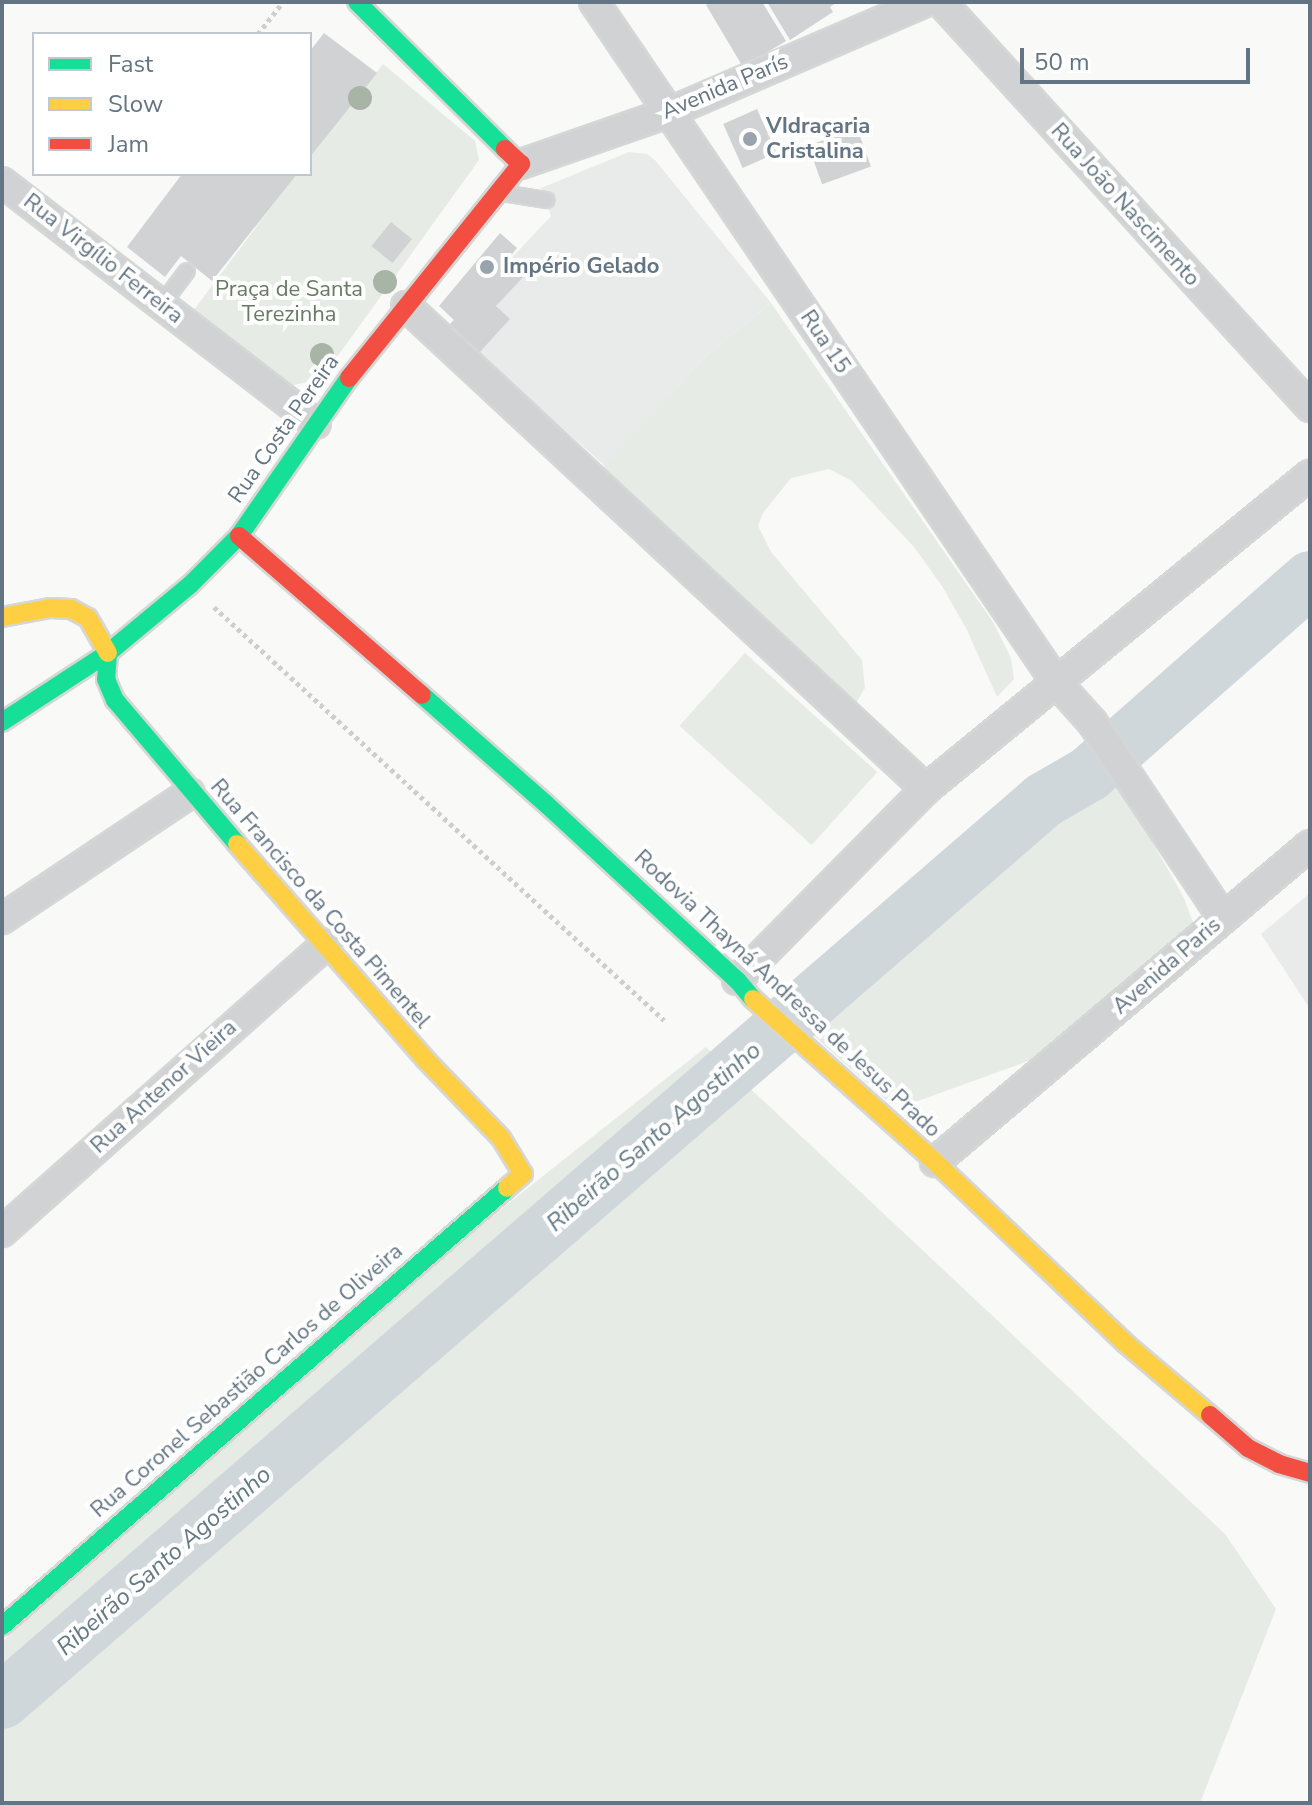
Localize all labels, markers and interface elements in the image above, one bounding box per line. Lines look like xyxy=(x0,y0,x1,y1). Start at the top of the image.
legend xyxy=(32,32,312,176)
scale bar xyxy=(1024,32,1254,82)
text: 50 m xyxy=(1034,46,1090,78)
text: Fast xyxy=(108,48,153,80)
street label: Avenida París xyxy=(658,49,792,125)
text: Slow xyxy=(108,88,163,120)
place label: VIdraçaria Cristalina xyxy=(766,113,870,164)
street label: Rua João Nascimento xyxy=(1045,118,1205,292)
text: Jam xyxy=(108,128,149,160)
marker: VIdraçaria Cristalina xyxy=(741,130,759,148)
street label: Rua Virgílio Ferreira xyxy=(18,188,188,330)
place label: Império Gelado xyxy=(503,254,659,280)
marker: Império Gelado xyxy=(478,258,496,276)
park label: Praça de Santa Terezinha xyxy=(215,276,363,328)
street label: Rua 15 xyxy=(794,305,856,379)
street label: Rua Costa Pereira xyxy=(223,350,345,508)
street label: Rua Francisco da Costa Pimentel xyxy=(205,774,435,1034)
street label: Rodovia Thayná Andressa de Jesus Prado xyxy=(628,845,946,1143)
street label: Avenida Paris xyxy=(1108,912,1226,1020)
street label: Rua Antenor Vieira xyxy=(86,1015,242,1159)
water label: Ribeirão Santo Agostinho xyxy=(541,1036,767,1238)
street label: Rua Coronel Sebastião Carlos de Oliveira xyxy=(86,1238,408,1524)
water label: Ribeirão Santo Agostinho xyxy=(51,1460,277,1662)

